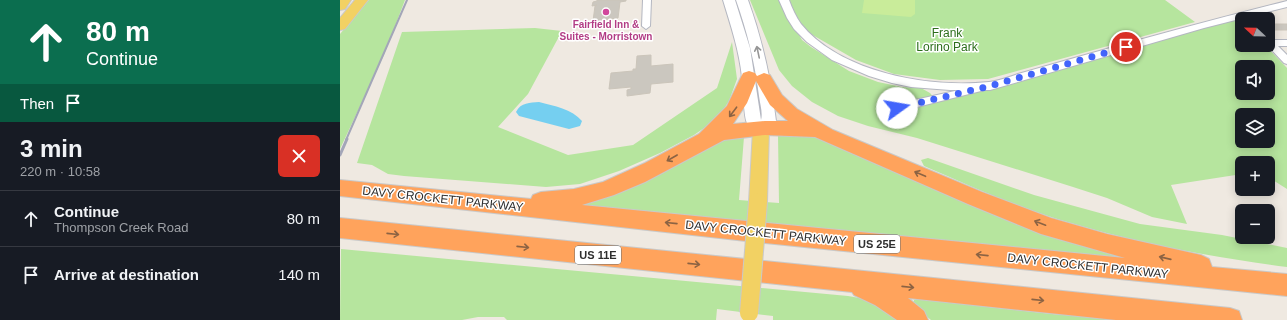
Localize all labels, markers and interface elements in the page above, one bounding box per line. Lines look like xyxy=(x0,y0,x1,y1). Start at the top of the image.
marker: Fairfield Inn & Suites - Morristown xyxy=(601,7,611,17)
north arrow xyxy=(1235,12,1275,52)
map controls xyxy=(1235,12,1275,244)
icon: ahead xyxy=(20,16,72,68)
text: 80 m xyxy=(86,16,150,47)
place label: Fairfield Inn & Suites - Morristown xyxy=(560,19,652,42)
park label: Frank Lorino Park xyxy=(916,26,979,54)
pin xyxy=(1109,30,1143,64)
icon: arrive xyxy=(1115,36,1137,58)
one-way arrow xyxy=(754,46,762,59)
text: Continue xyxy=(86,49,158,69)
button: sound xyxy=(1235,60,1275,100)
position arrow xyxy=(876,87,918,129)
icon: arrive xyxy=(62,92,84,114)
text: Then xyxy=(20,95,54,112)
one-way arrow xyxy=(728,106,737,117)
button: layers xyxy=(1235,108,1275,148)
text: 3 min xyxy=(20,135,83,162)
button: close xyxy=(278,135,320,177)
one-way arrow xyxy=(666,155,678,163)
button: + xyxy=(1235,156,1275,196)
text: 220 m · 10:58 xyxy=(20,164,100,179)
one-way arrow xyxy=(914,170,926,177)
street label: DAVY CROCKETT PARKWAY xyxy=(362,184,524,214)
text: Continue xyxy=(54,203,119,220)
button: − xyxy=(1235,204,1275,244)
icon: ahead xyxy=(20,208,42,230)
text: 80 m xyxy=(287,210,320,227)
street label: DAVY CROCKETT PARKWAY xyxy=(685,218,847,248)
one-way arrow xyxy=(1035,218,1047,226)
one-way arrow xyxy=(665,219,678,227)
text: Thompson Creek Road xyxy=(54,220,188,235)
one-way arrow xyxy=(386,230,399,238)
road number: US 25E xyxy=(854,235,900,253)
one-way arrow xyxy=(516,243,529,251)
road number: US 11E xyxy=(575,246,621,264)
one-way arrow xyxy=(975,251,988,259)
street label: DAVY CROCKETT PARKWAY xyxy=(1007,251,1169,281)
one-way arrow xyxy=(1159,253,1172,261)
one-way arrow xyxy=(687,261,700,268)
icon: arrive xyxy=(20,264,42,286)
text: Arrive at destination xyxy=(54,266,199,283)
text: 140 m xyxy=(278,266,320,283)
one-way arrow xyxy=(901,283,914,290)
one-way arrow xyxy=(1031,296,1044,304)

